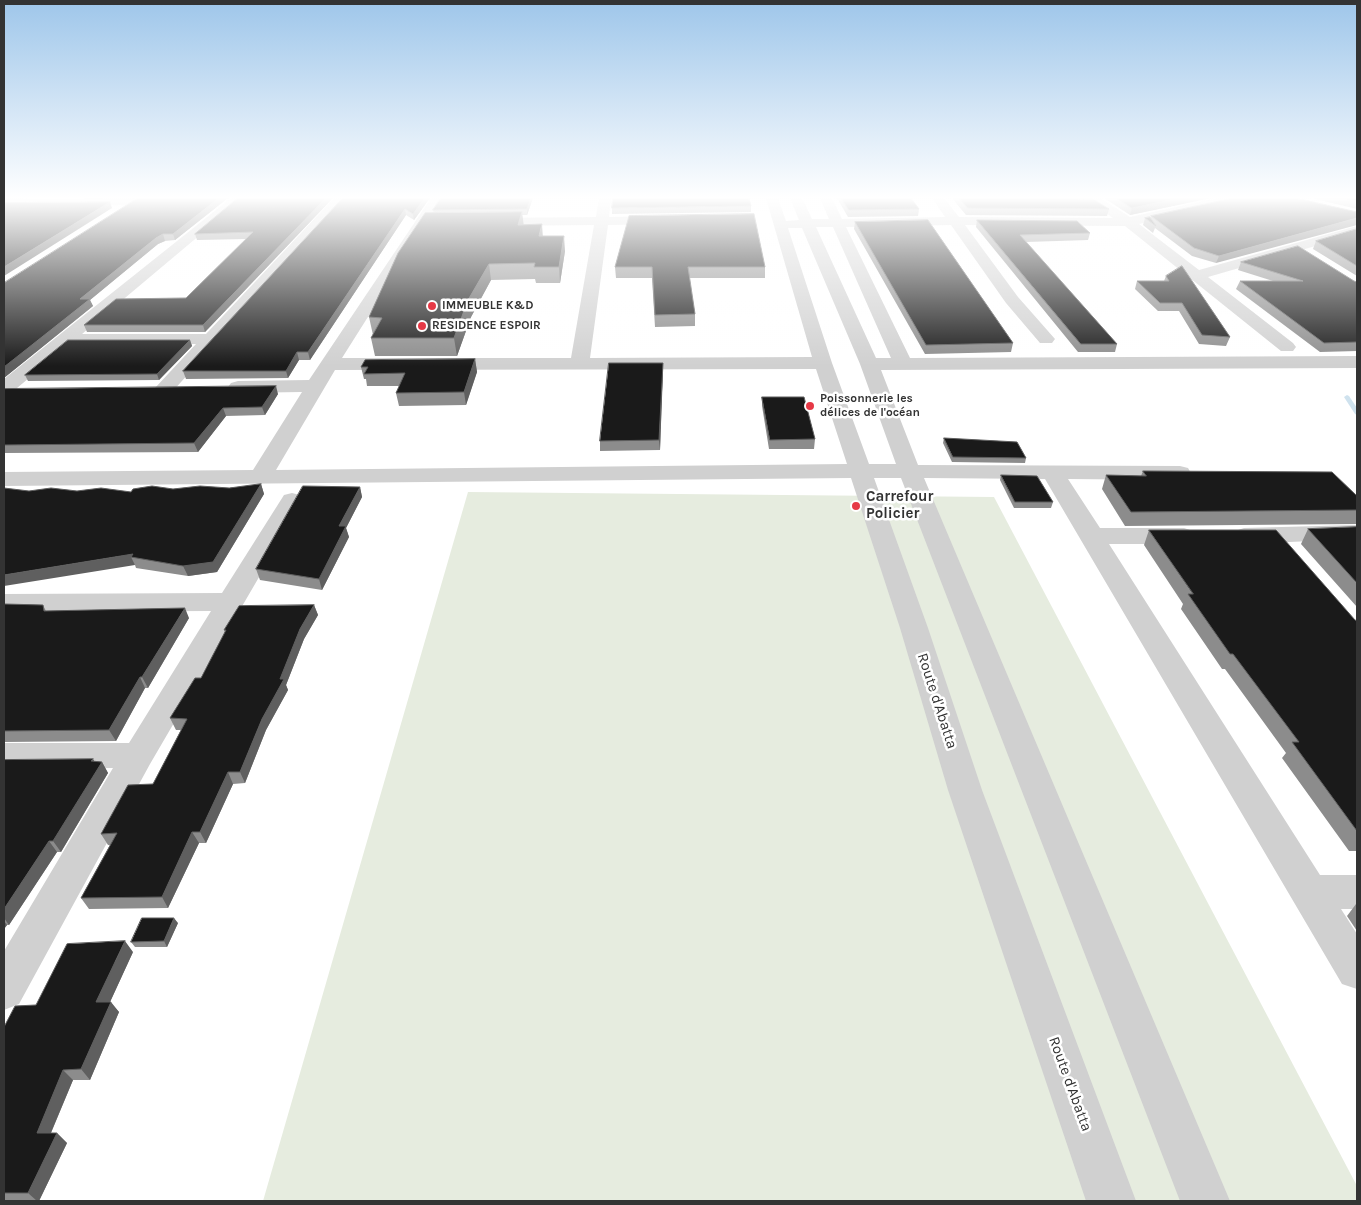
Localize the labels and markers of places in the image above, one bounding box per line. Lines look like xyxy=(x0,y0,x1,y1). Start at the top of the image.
place label: IMMEUBLE K&D xyxy=(442,299,533,313)
marker: IMMEUBLE K&D xyxy=(426,300,438,312)
place label: RESIDENCE ESPOIR xyxy=(432,319,541,333)
marker: RESIDENCE ESPOIR xyxy=(416,320,428,332)
place label: Poissonnerie les délices de l'océan xyxy=(820,392,920,420)
marker: Poissonnerie les délices de l'océan xyxy=(804,400,816,412)
place label: Carrefour Policier xyxy=(866,488,933,523)
marker: Carrefour Policier xyxy=(850,500,862,512)

